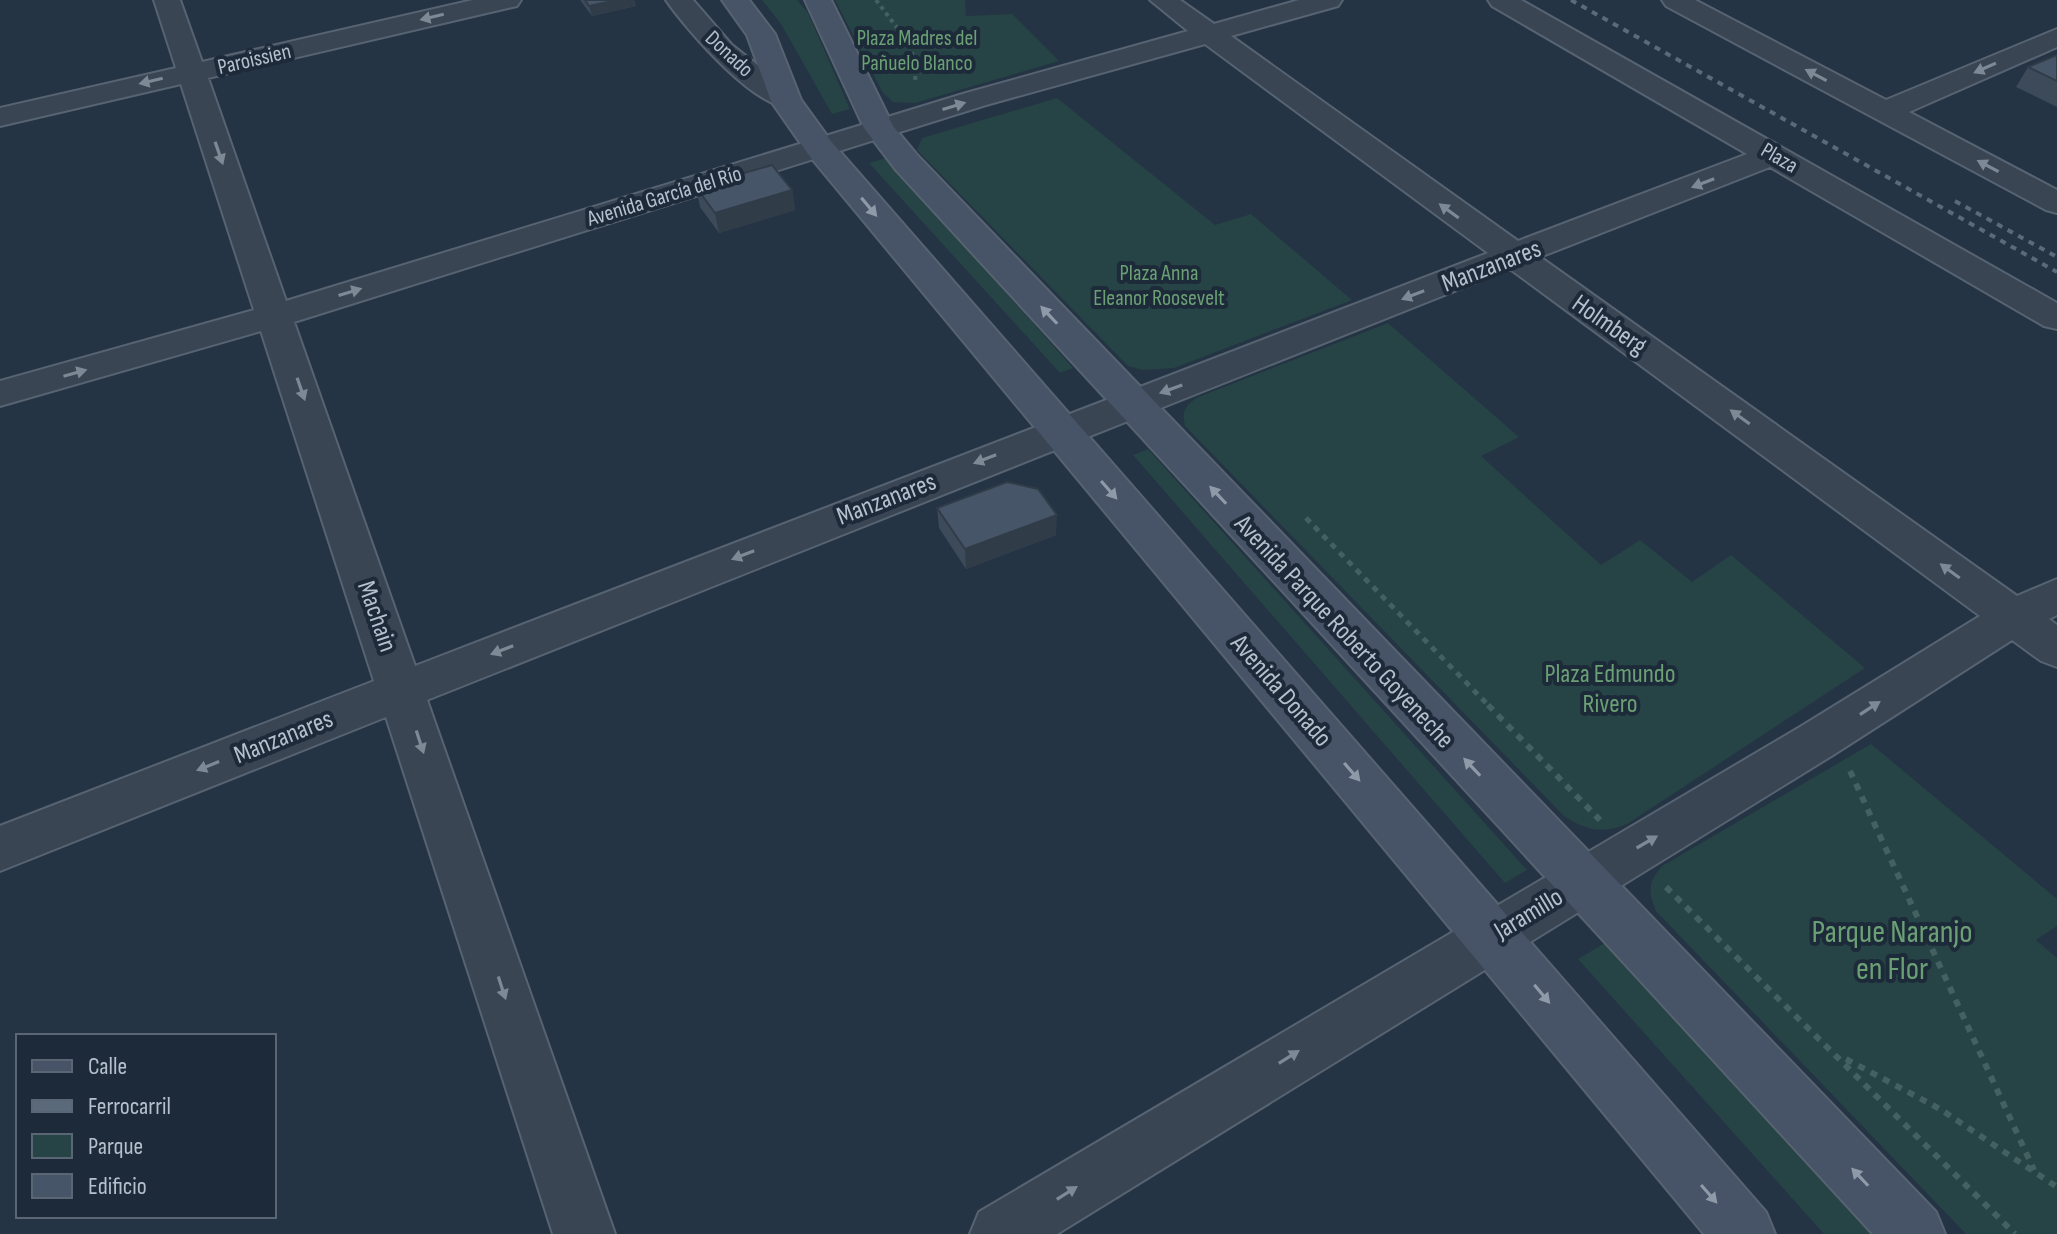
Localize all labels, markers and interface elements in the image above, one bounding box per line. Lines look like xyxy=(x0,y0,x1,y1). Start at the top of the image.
one-way arrow xyxy=(419,11,444,24)
street label: Donado xyxy=(699,25,759,83)
park label: Plaza Madres del Pañuelo Blanco xyxy=(857,25,977,77)
street label: Paroissien xyxy=(215,38,294,81)
one-way arrow xyxy=(1974,61,1997,74)
one-way arrow xyxy=(1804,68,1827,82)
one-way arrow xyxy=(139,76,164,88)
one-way arrow xyxy=(942,99,966,112)
street label: Plaza xyxy=(1756,137,1803,180)
one-way arrow xyxy=(214,141,226,165)
street label: Avenida García del Río xyxy=(583,160,745,233)
one-way arrow xyxy=(1977,160,1999,174)
one-way arrow xyxy=(1690,177,1714,190)
one-way arrow xyxy=(860,196,877,216)
one-way arrow xyxy=(1439,203,1460,219)
street label: Manzanares xyxy=(1437,233,1546,299)
park label: Plaza Anna Eleanor Roosevelt xyxy=(1093,260,1225,312)
one-way arrow xyxy=(338,285,362,298)
street label: Holmberg xyxy=(1566,288,1652,362)
one-way arrow xyxy=(1401,289,1425,302)
one-way arrow xyxy=(1041,306,1059,325)
one-way arrow xyxy=(63,366,87,379)
one-way arrow xyxy=(295,378,307,402)
one-way arrow xyxy=(1159,383,1183,396)
one-way arrow xyxy=(1730,410,1750,426)
one-way arrow xyxy=(973,453,997,466)
street label: Manzanares xyxy=(832,466,941,532)
one-way arrow xyxy=(1100,479,1117,499)
one-way arrow xyxy=(1209,486,1227,505)
street label: Avenida Parque Roberto Goyeneche xyxy=(1227,508,1460,755)
one-way arrow xyxy=(731,548,755,561)
one-way arrow xyxy=(1939,564,1960,579)
street label: Machain xyxy=(350,577,403,656)
street label: Avenida Donado xyxy=(1223,628,1338,753)
one-way arrow xyxy=(490,644,514,657)
park label: Plaza Edmundo Rivero xyxy=(1544,659,1676,720)
one-way arrow xyxy=(1859,702,1881,716)
street label: Manzanares xyxy=(230,704,338,771)
one-way arrow xyxy=(415,730,427,754)
one-way arrow xyxy=(1463,757,1481,776)
one-way arrow xyxy=(196,760,220,773)
one-way arrow xyxy=(1342,762,1360,781)
one-way arrow xyxy=(1636,835,1658,849)
street label: Jaramillo xyxy=(1488,882,1569,947)
park label: Parque Naranjo en Flor xyxy=(1811,913,1973,989)
one-way arrow xyxy=(497,977,509,1001)
one-way arrow xyxy=(1533,984,1550,1004)
legend xyxy=(16,1034,276,1218)
one-way arrow xyxy=(1278,1050,1300,1064)
text: Calle xyxy=(88,1052,127,1081)
text: Ferrocarril xyxy=(88,1092,171,1121)
text: Parque xyxy=(88,1132,143,1161)
one-way arrow xyxy=(1852,1168,1870,1187)
text: Edificio xyxy=(88,1172,147,1201)
one-way arrow xyxy=(1699,1184,1717,1203)
one-way arrow xyxy=(1057,1186,1078,1201)

